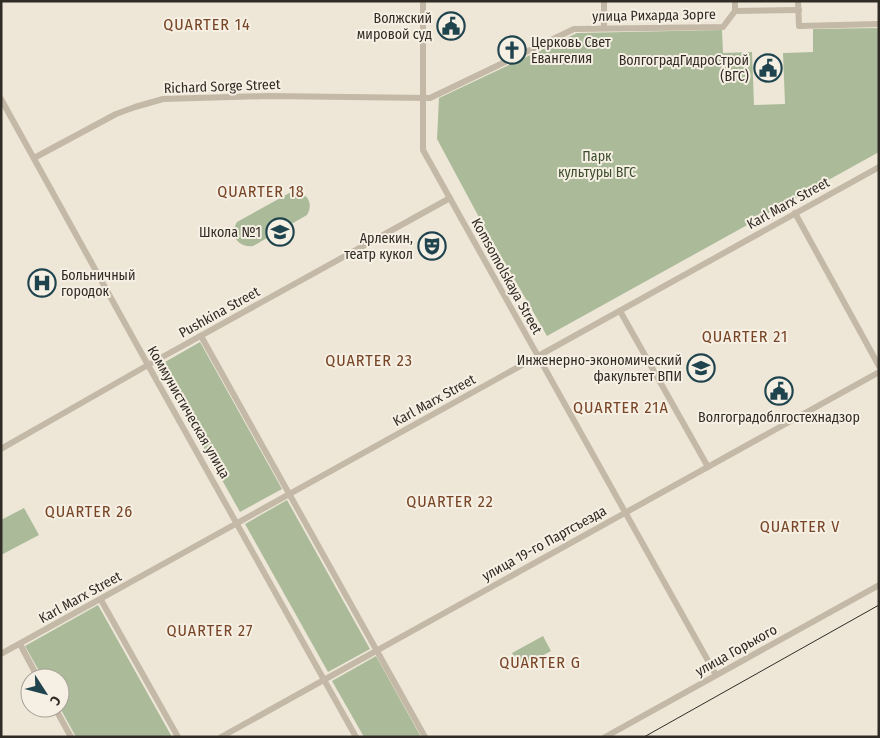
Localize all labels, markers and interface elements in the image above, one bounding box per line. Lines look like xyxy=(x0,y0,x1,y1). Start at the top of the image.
street label: улица Рихарда Зорге xyxy=(592,6,716,25)
place label: Волжский мировой суд xyxy=(357,10,432,43)
public building icon: Волжский мировой суд xyxy=(436,11,466,41)
district label: QUARTER 14 xyxy=(163,15,251,34)
place label: Церковь Свет Евангелия xyxy=(531,34,611,67)
church icon: Церковь Свет Евангелия xyxy=(497,35,527,65)
place label: ВолгоградГидроСтрой (ВГС) xyxy=(619,52,749,85)
public building icon: ВолгоградГидроСтрой (ВГС) xyxy=(753,53,783,83)
street label: Richard Sorge Street xyxy=(163,76,281,97)
park label: Парк культуры ВГС xyxy=(558,148,636,181)
street label: Karl Marx Street xyxy=(744,174,833,233)
district label: QUARTER 18 xyxy=(217,182,305,201)
street label: Komsomolskaya Street xyxy=(468,215,546,338)
school or university icon: Школа №1 xyxy=(265,217,295,247)
place label: Школа №1 xyxy=(199,224,261,241)
place label: Арлекин, театр кукол xyxy=(344,230,413,263)
theatre icon: Арлекин, театр кукол xyxy=(417,231,447,261)
place label: Больничный городок xyxy=(61,267,135,300)
hospital icon: Больничный городок xyxy=(27,268,57,298)
street label: Pushkina Street xyxy=(176,283,263,342)
district label: QUARTER 21 xyxy=(702,327,788,346)
street label: Коммунистическая улица xyxy=(144,343,234,482)
district label: QUARTER 23 xyxy=(325,351,413,370)
place label: Инженерно-экономический факультет ВПИ xyxy=(517,352,682,385)
school or university icon: Инженерно-экономический факультет ВПИ xyxy=(686,353,716,383)
street label: Karl Marx Street xyxy=(390,371,479,430)
public building icon: Волгоградоблгостехнадзор xyxy=(764,376,794,406)
district label: QUARTER 21A xyxy=(573,398,669,417)
place label: Волгоградоблгостехнадзор xyxy=(698,409,860,426)
district label: QUARTER 22 xyxy=(406,492,494,511)
district label: QUARTER 26 xyxy=(45,502,133,521)
street label: улица 19-го Партсъезда xyxy=(479,502,609,585)
district label: QUARTER V xyxy=(760,517,840,536)
street label: Karl Marx Street xyxy=(36,568,125,627)
district label: QUARTER 27 xyxy=(167,621,253,640)
street label: улица Горького xyxy=(692,621,780,680)
district label: QUARTER G xyxy=(499,653,581,672)
north arrow xyxy=(20,668,70,718)
text: С xyxy=(46,692,64,709)

